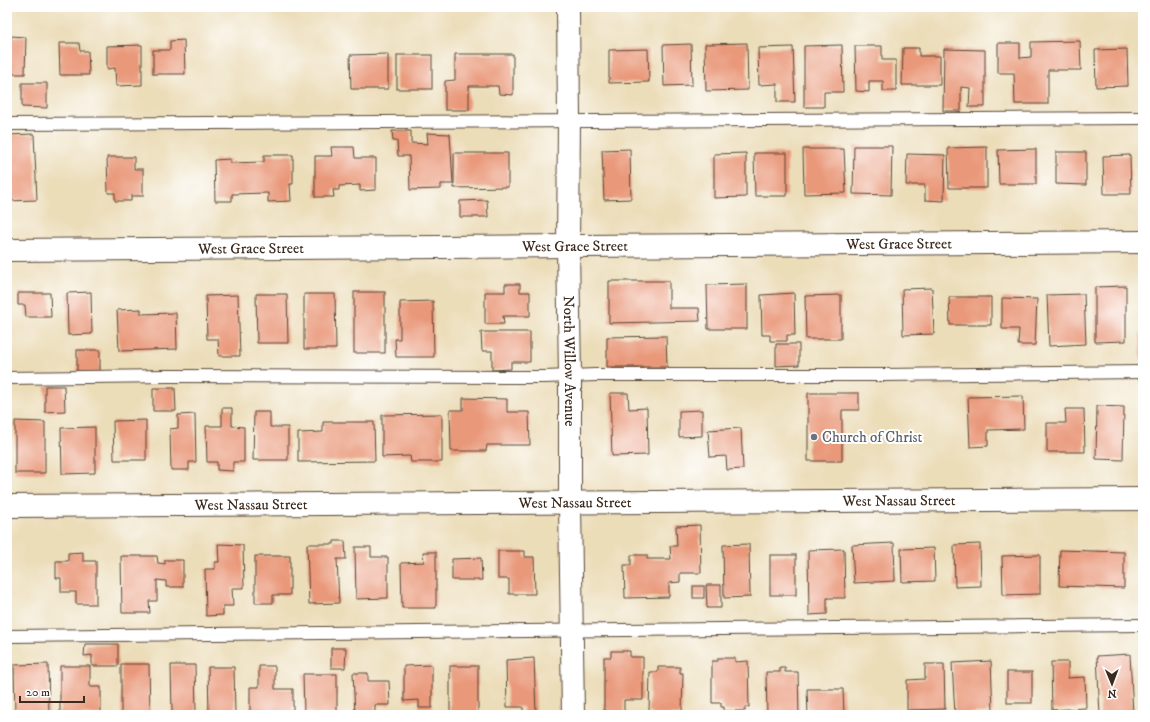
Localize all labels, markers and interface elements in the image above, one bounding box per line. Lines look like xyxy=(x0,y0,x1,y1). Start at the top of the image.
street label: West Grace Street xyxy=(845,234,952,254)
street label: West Grace Street xyxy=(521,236,628,256)
street label: West Grace Street xyxy=(197,238,304,258)
street label: North Willow Avenue xyxy=(559,295,580,426)
place label: Church of Christ xyxy=(822,428,923,447)
marker: Church of Christ xyxy=(809,432,819,442)
street label: West Nassau Street xyxy=(841,491,956,510)
street label: West Nassau Street xyxy=(517,493,632,512)
street label: West Nassau Street xyxy=(193,495,308,514)
north arrow xyxy=(1092,664,1132,704)
scale bar xyxy=(20,678,84,704)
text: 20 m xyxy=(26,685,50,700)
text: N xyxy=(1108,686,1117,700)

